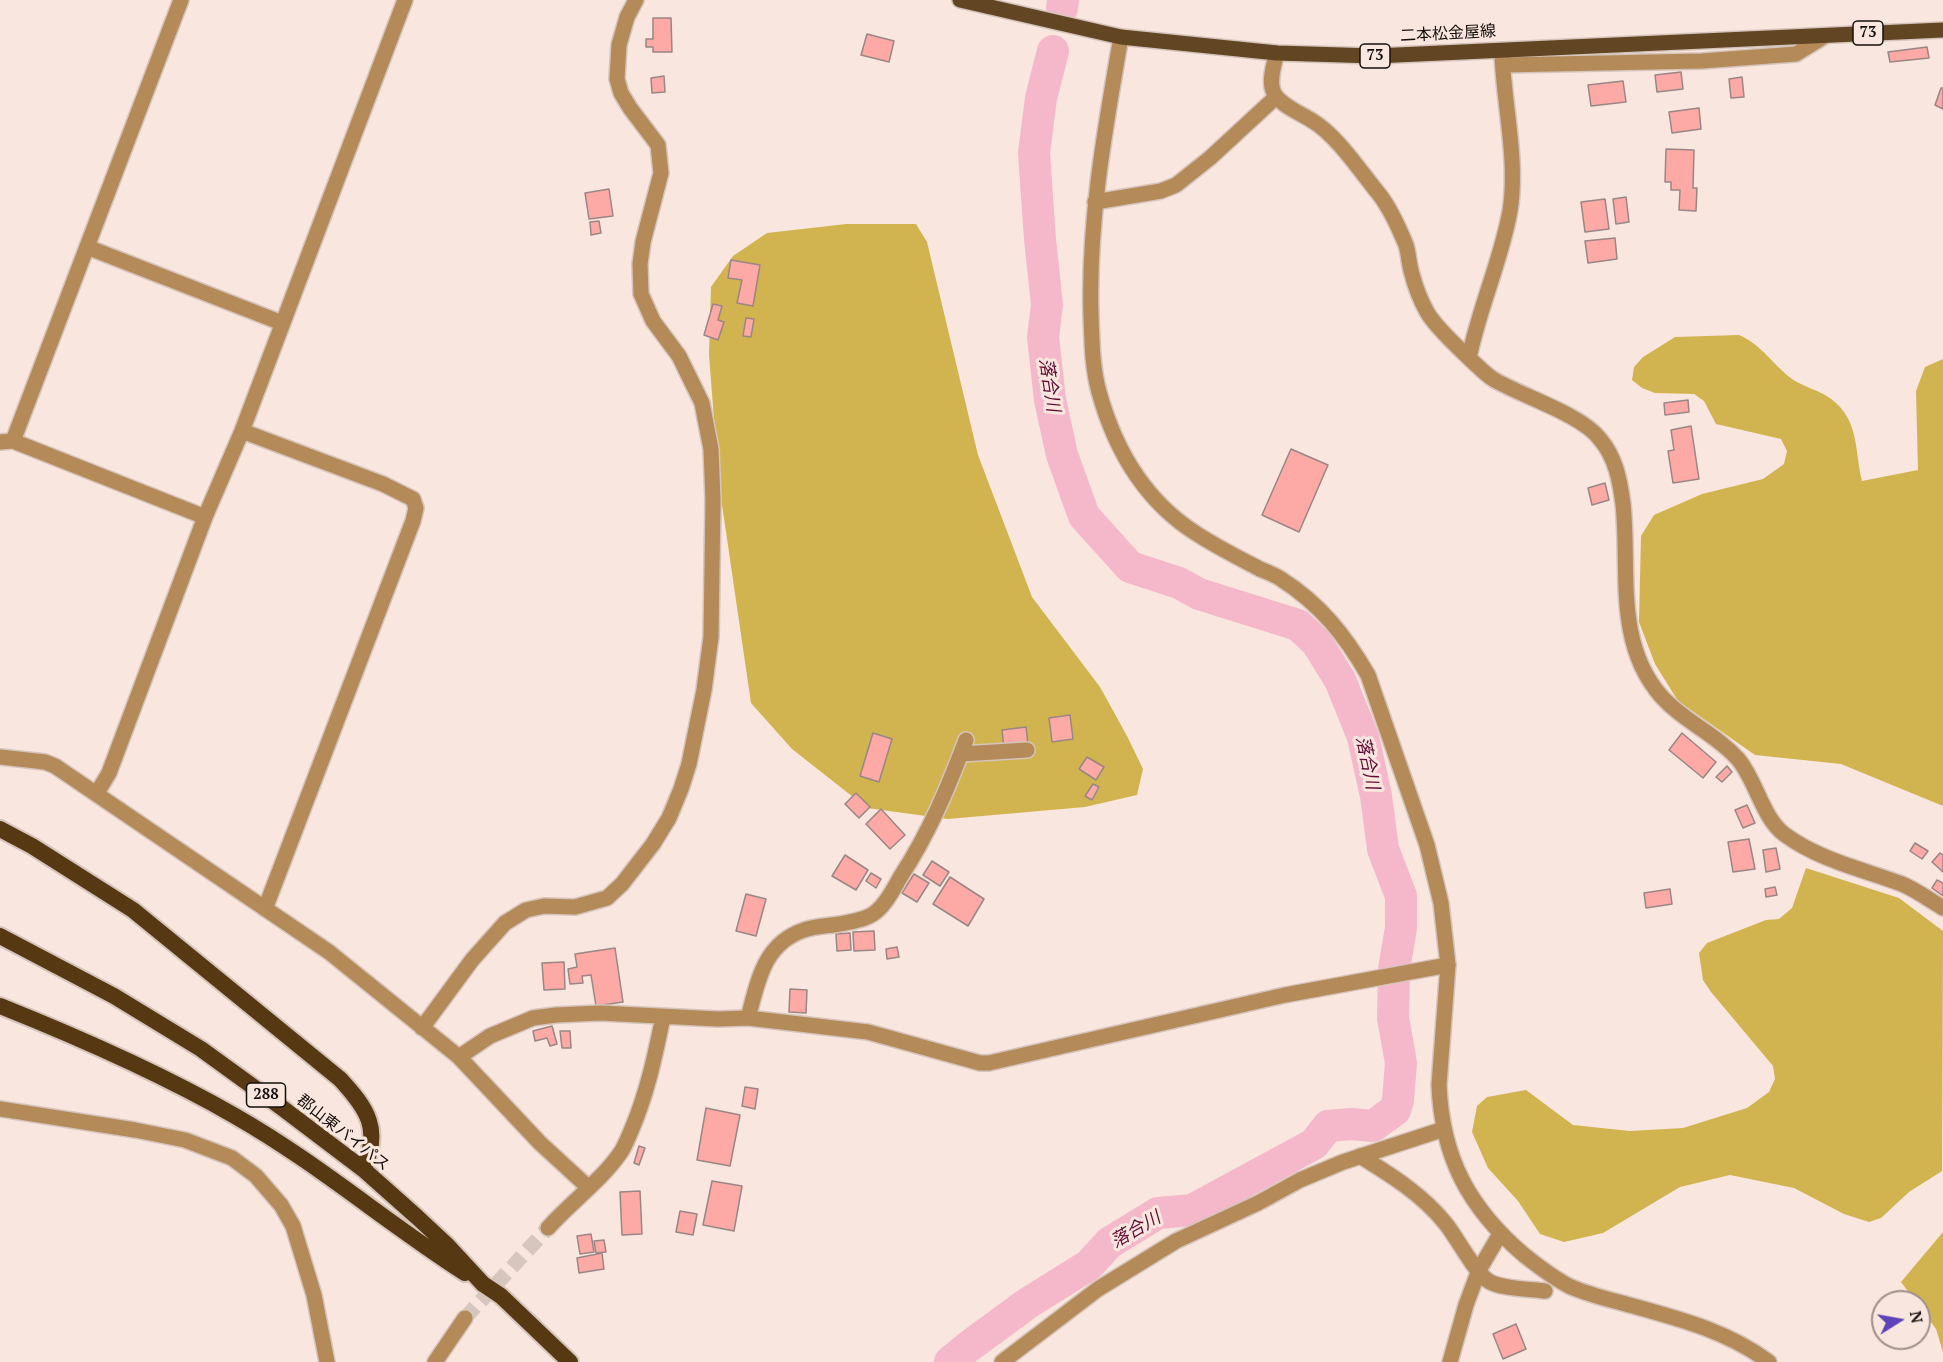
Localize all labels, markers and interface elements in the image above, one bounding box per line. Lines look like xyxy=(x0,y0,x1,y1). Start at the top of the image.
road number: 73 xyxy=(1853,21,1883,45)
street label: 二本松金屋線 xyxy=(1400,22,1496,46)
road number: 73 xyxy=(1360,44,1390,68)
water label: 落合川 xyxy=(1034,357,1064,413)
water label: 落合川 xyxy=(1351,734,1383,792)
road number: 288 xyxy=(246,1083,286,1107)
street label: 郡山東バイパス xyxy=(293,1091,393,1175)
water label: 落合川 xyxy=(1107,1207,1165,1253)
north arrow xyxy=(1871,1290,1931,1350)
text: N xyxy=(1905,1309,1929,1325)

